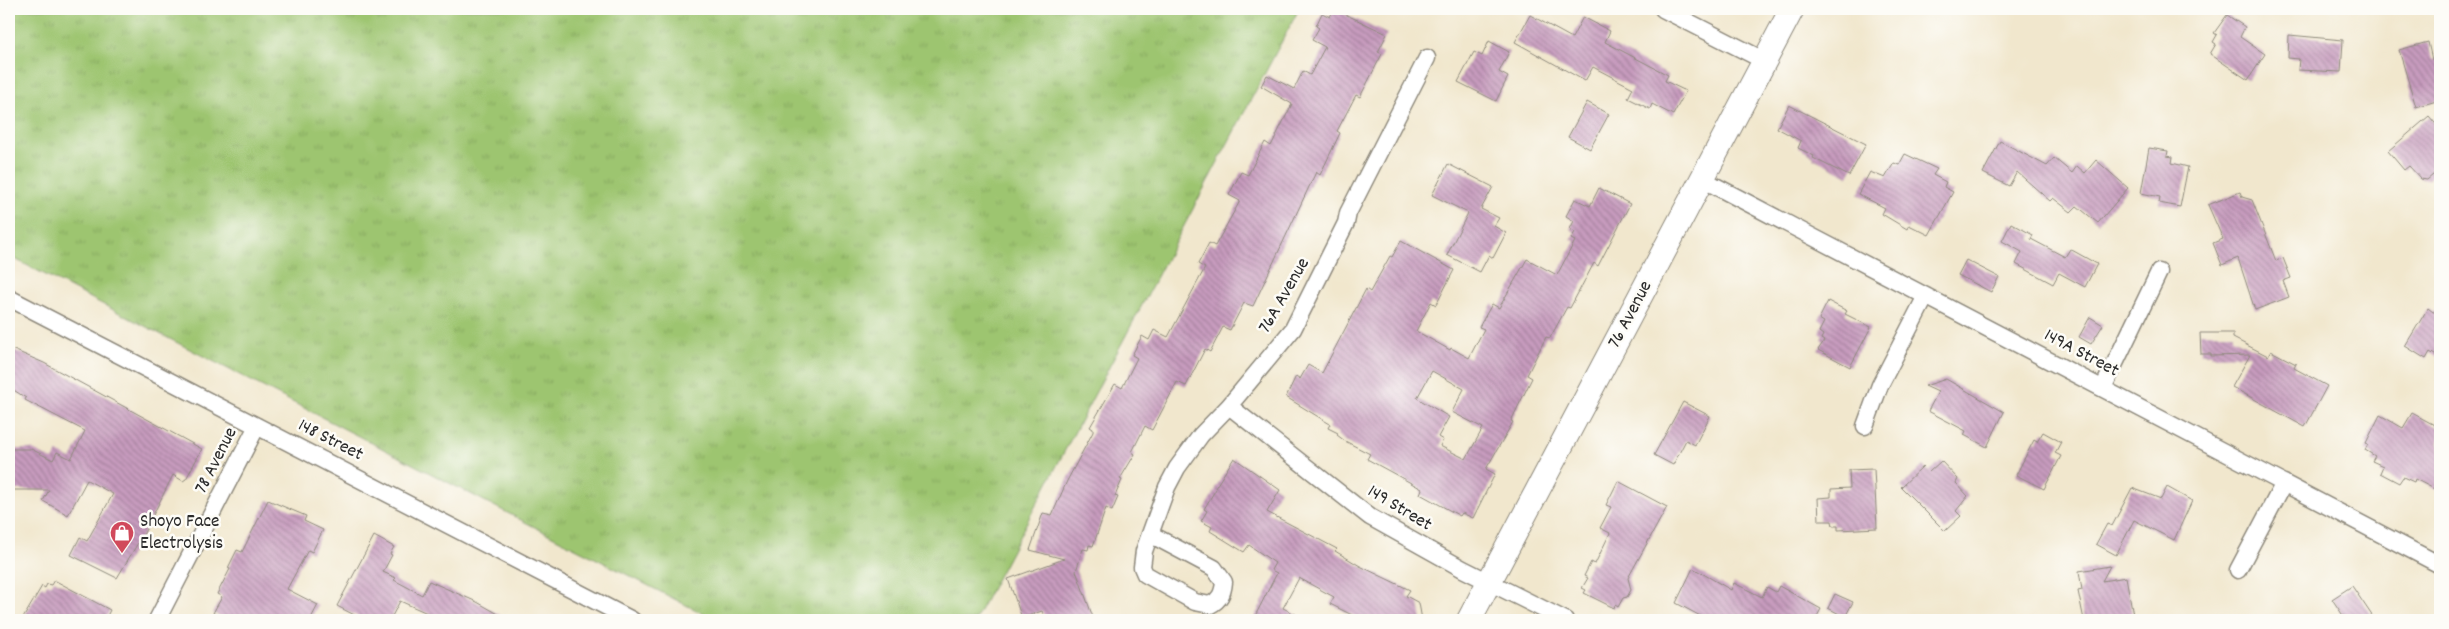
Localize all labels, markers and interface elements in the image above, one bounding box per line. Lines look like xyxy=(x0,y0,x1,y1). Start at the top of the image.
street label: 76A Avenue xyxy=(1252,253,1318,339)
street label: 76 Avenue xyxy=(1602,276,1660,354)
street label: 149A Street xyxy=(2039,323,2123,385)
street label: 148 Street xyxy=(293,413,367,469)
street label: 78 Avenue xyxy=(189,423,245,499)
street label: 149 Street xyxy=(1361,479,1437,539)
place label: Shoyo Face Electrolysis xyxy=(140,509,223,558)
shop icon: Shoyo Face Electrolysis xyxy=(109,520,135,554)

